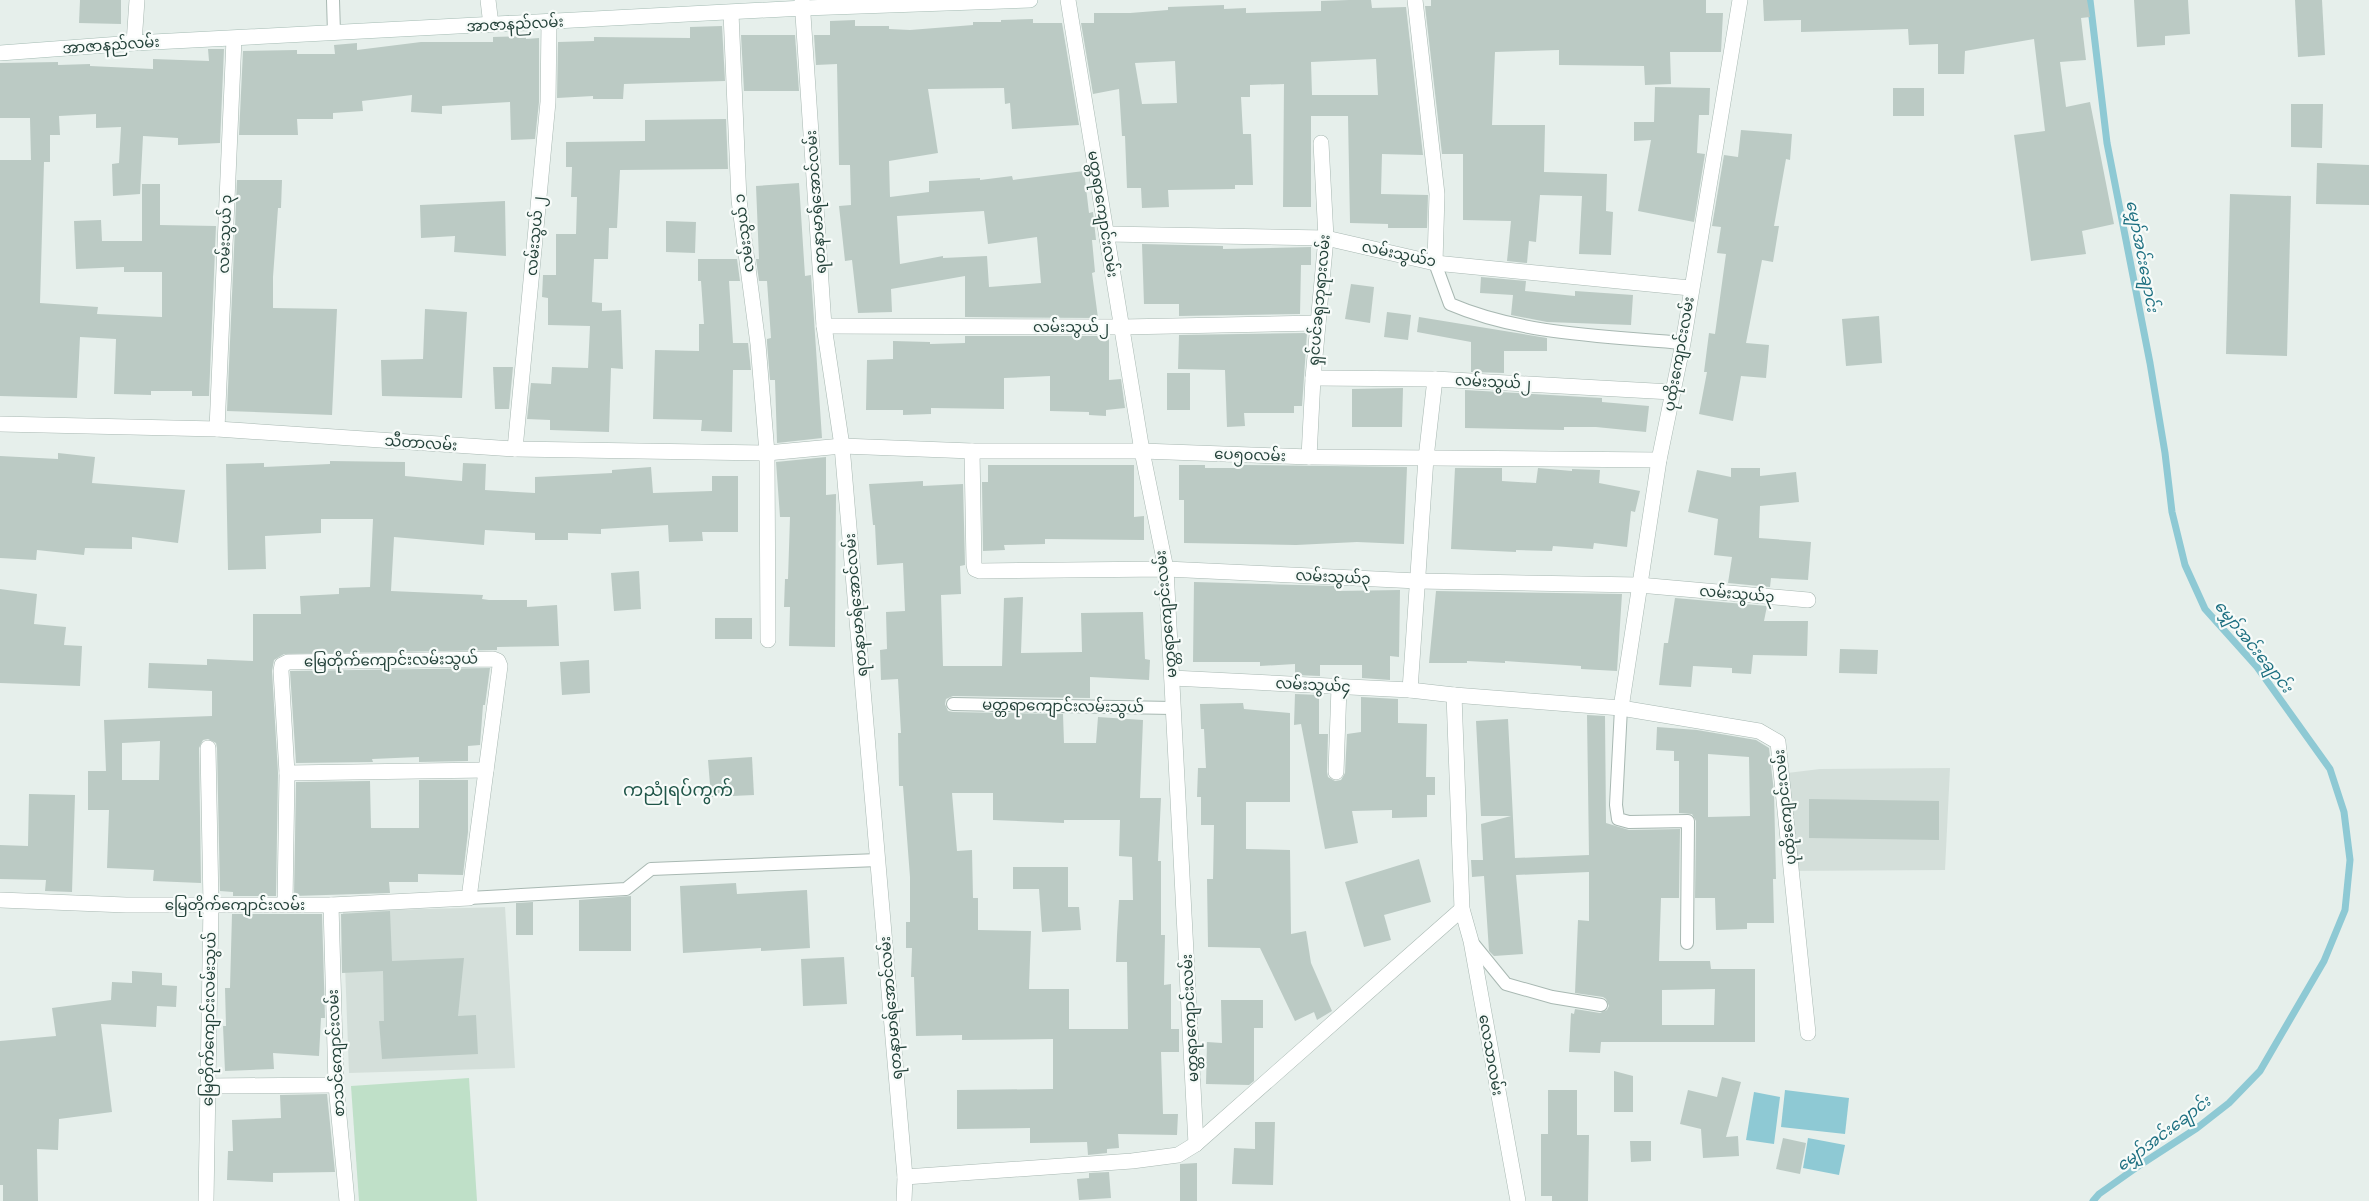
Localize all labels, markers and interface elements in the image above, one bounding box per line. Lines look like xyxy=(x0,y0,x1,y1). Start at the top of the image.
street label: အာဇာနည်လမ်း xyxy=(466,11,564,39)
street label: အာဇာနည်လမ်း xyxy=(62,32,160,60)
street label: ရတနာမာရ်အောင်လမ်း xyxy=(801,129,833,275)
street label: မတ္တရာကျောင်းလမ်း xyxy=(1081,149,1123,279)
street label: လမ်းသွယ် ၁ xyxy=(729,192,760,273)
street label: လမ်းသွယ် ၃ xyxy=(214,194,238,274)
street label: လမ်းသွယ် ၂ xyxy=(522,195,550,277)
water label: မျှော်အင်းချောင်း xyxy=(2118,198,2165,316)
street label: ရှင်ပင်ခရုဘုရားလမ်း xyxy=(1303,234,1337,367)
street label: လမ်းသွယ်၁ xyxy=(1360,236,1438,273)
street label: ပုထိုးကျောင်းလမ်း xyxy=(1659,295,1701,413)
street label: လမ်းသွယ်၂ xyxy=(1033,317,1109,339)
street label: လမ်းသွယ်၂ xyxy=(1454,370,1532,396)
street label: သီတာလမ်း xyxy=(384,430,458,455)
street label: ပေ၅၀လမ်း xyxy=(1214,444,1286,468)
street label: ရတနာမာရ်အောင်လမ်း xyxy=(840,532,874,678)
street label: မတ္တရာကျောင်းလမ်း xyxy=(1150,549,1184,679)
street label: လမ်းသွယ်၃ xyxy=(1295,565,1371,591)
street label: လမ်းသွယ်၃ xyxy=(1698,581,1775,609)
water label: မျှော်အင်းချောင်း xyxy=(2208,595,2299,700)
street label: မြေတိုက်ကျောင်းလမ်းသွယ် xyxy=(304,648,478,674)
street label: လမ်းသွယ်၄ xyxy=(1275,673,1351,699)
street label: မတ္တရာကျောင်းလမ်းသွယ် xyxy=(982,695,1144,719)
street label: ပုထိုးကျောင်းလမ်း xyxy=(1769,748,1803,866)
district label: ကညုံရပ်ကွက် xyxy=(623,777,733,805)
street label: မြေတိုက်ကျောင်းလမ်း xyxy=(165,895,305,917)
street label: မြေတိုက်ကျောင်းလမ်းသွယ် xyxy=(197,932,223,1106)
street label: ရတနာမာရ်အောင်လမ်း xyxy=(875,935,909,1081)
street label: မတ္တရာကျောင်းလမ်း xyxy=(1177,953,1205,1083)
street label: စာသင်ကျောင်းလမ်း xyxy=(323,989,351,1117)
street label: လေသာလမ်း xyxy=(1475,1013,1508,1097)
water label: မျှော်အင်းချောင်း xyxy=(2111,1089,2218,1178)

